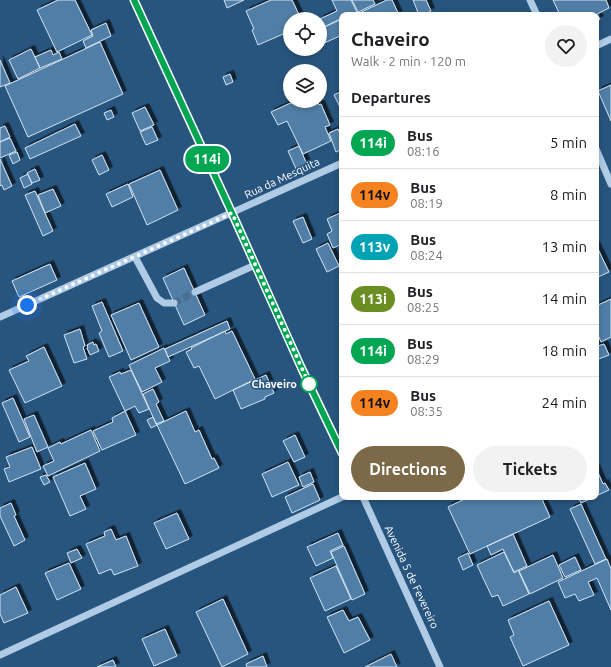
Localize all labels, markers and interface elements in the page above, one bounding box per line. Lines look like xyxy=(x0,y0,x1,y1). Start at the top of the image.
map controls xyxy=(283,12,327,108)
button: locate xyxy=(283,12,327,56)
button: heart xyxy=(545,25,587,67)
text: Chaveiro xyxy=(351,28,430,50)
text: Walk · 2 min · 120 m xyxy=(351,54,466,68)
button: layers xyxy=(283,64,327,108)
text: Departures xyxy=(351,89,431,106)
text: Bus xyxy=(407,127,433,144)
text: 5 min xyxy=(550,134,587,151)
text: 114i xyxy=(359,135,387,151)
text: 08:16 xyxy=(407,144,440,158)
line badge: 114i xyxy=(179,146,235,172)
text: 114i xyxy=(193,151,221,167)
street label: Rua da Mesquita xyxy=(242,155,322,201)
text: Bus xyxy=(410,179,436,196)
text: 8 min xyxy=(550,186,587,203)
text: 114v xyxy=(359,187,390,203)
text: 08:19 xyxy=(410,196,443,210)
text: Bus xyxy=(410,231,436,248)
text: 13 min xyxy=(541,238,587,255)
text: 113v xyxy=(359,239,390,255)
text: 08:24 xyxy=(410,248,443,262)
text: Bus xyxy=(407,283,433,300)
text: 14 min xyxy=(541,290,587,307)
text: 113i xyxy=(359,291,387,307)
your location xyxy=(17,295,37,315)
text: 08:25 xyxy=(407,300,440,314)
text: Bus xyxy=(407,335,433,352)
text: 18 min xyxy=(541,342,587,359)
text: 114i xyxy=(359,343,387,359)
text: 08:29 xyxy=(407,352,440,366)
marker: Chaveiro xyxy=(300,375,318,393)
place label: Chaveiro xyxy=(251,378,297,390)
text: Bus xyxy=(410,387,436,404)
text: 24 min xyxy=(541,394,587,411)
text: 114v xyxy=(359,395,390,411)
text: 08:35 xyxy=(410,404,443,418)
button: Directions xyxy=(351,446,465,492)
button: Tickets xyxy=(473,446,587,492)
street label: Avenida 5 de Fevereiro xyxy=(383,523,441,631)

